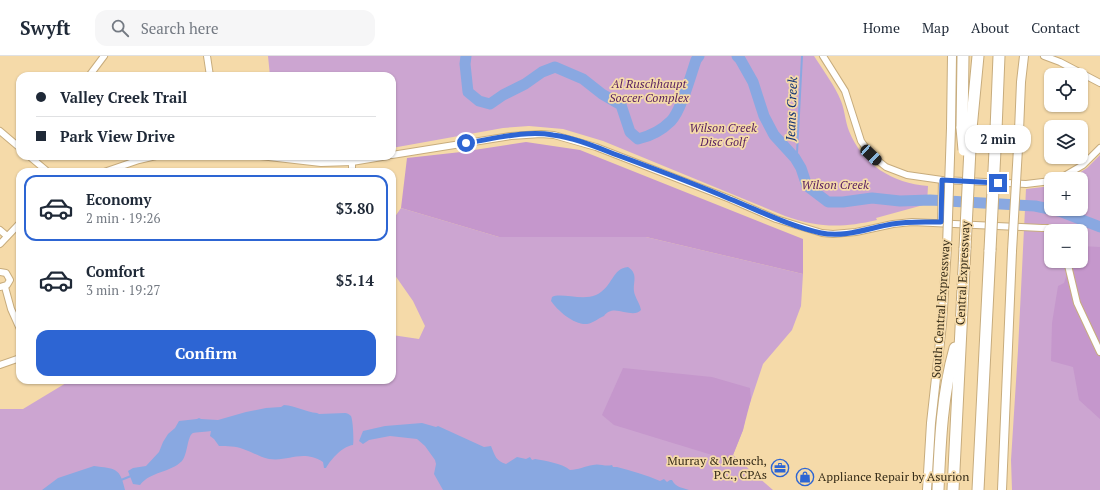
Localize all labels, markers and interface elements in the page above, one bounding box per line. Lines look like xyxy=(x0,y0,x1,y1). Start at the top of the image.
search box xyxy=(95,10,375,46)
text: Swyft xyxy=(20,15,71,40)
icon: search xyxy=(109,17,131,39)
text: Search here xyxy=(141,18,219,38)
text: Home xyxy=(863,18,900,37)
text: Map xyxy=(922,18,949,37)
text: About xyxy=(971,18,1009,37)
text: Contact xyxy=(1031,18,1080,37)
map controls xyxy=(1044,68,1088,268)
button: locate xyxy=(1044,68,1088,112)
park label: Al Ruschhaupt Soccer Complex xyxy=(609,76,689,105)
water label: Jeans Creek xyxy=(781,76,801,142)
text: Valley Creek Trail xyxy=(60,87,187,107)
park label: Wilson Creek Disc Golf xyxy=(689,120,757,149)
button: layers xyxy=(1044,120,1088,164)
callout: 2 min xyxy=(965,125,1031,153)
text: Park View Drive xyxy=(60,126,175,146)
text: 2 min xyxy=(980,130,1016,148)
route start xyxy=(457,134,475,152)
car xyxy=(858,142,884,168)
button: + xyxy=(1044,172,1088,216)
route end xyxy=(989,174,1007,192)
park label: Wilson Creek xyxy=(801,177,869,192)
text: Economy xyxy=(86,189,151,209)
icon: car xyxy=(38,190,74,226)
text: $3.80 xyxy=(336,198,374,218)
text: 2 min · 19:26 xyxy=(86,209,160,227)
street label: Central Expressway xyxy=(952,220,973,325)
button: − xyxy=(1044,224,1088,268)
street label: South Central Expressway xyxy=(928,238,953,379)
text: Comfort xyxy=(86,261,145,281)
icon: car xyxy=(38,262,74,298)
text: $5.14 xyxy=(336,270,374,290)
text: 3 min · 19:27 xyxy=(86,281,160,299)
button: Confirm xyxy=(36,330,376,376)
place label: Murray & Mensch, P.C., CPAs xyxy=(667,453,767,482)
office icon: Murray & Mensch, P.C., CPAs xyxy=(770,458,790,478)
shop icon: Appliance Repair by Asurion xyxy=(795,467,815,487)
place label: Appliance Repair by Asurion xyxy=(818,469,969,484)

